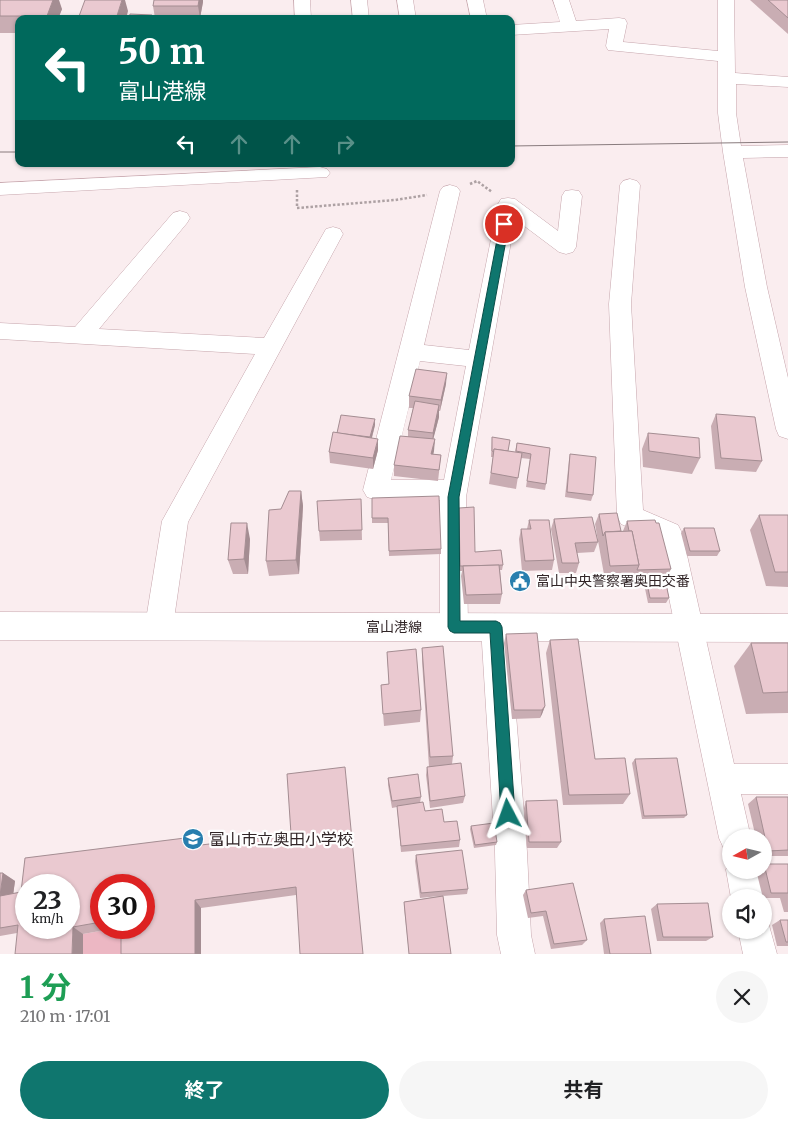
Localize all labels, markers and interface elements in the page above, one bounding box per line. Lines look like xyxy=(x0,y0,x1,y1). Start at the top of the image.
text: 50 m xyxy=(118,30,205,74)
icon: left xyxy=(35,35,100,100)
text: 富山港線 xyxy=(118,77,206,105)
icon: left xyxy=(172,130,200,158)
icon: ahead xyxy=(225,130,253,158)
icon: ahead xyxy=(278,130,306,158)
icon: right xyxy=(331,130,359,158)
pin xyxy=(483,203,525,245)
icon: arrive xyxy=(490,210,518,238)
public building icon: 富山中央警察署奥田交番 xyxy=(508,569,532,593)
place label: 富山中央警察署奥田交番 xyxy=(536,572,690,590)
street label: 富山港線 xyxy=(366,618,422,636)
position arrow xyxy=(481,787,533,839)
school or university icon: 富山市立奥田小学校 xyxy=(181,827,205,851)
place label: 富山市立奥田小学校 xyxy=(209,829,353,849)
north arrow xyxy=(722,829,772,879)
map controls xyxy=(722,829,772,939)
speed limit sign: 30 xyxy=(90,874,155,939)
text: 23 xyxy=(33,884,62,916)
button: sound xyxy=(722,889,772,939)
text: km/h xyxy=(32,911,63,926)
text: 1 分 xyxy=(20,968,71,1006)
button: close xyxy=(716,971,768,1023)
text: 210 m · 17:01 xyxy=(20,1006,110,1026)
button: 終了 xyxy=(20,1061,389,1119)
button: 共有 xyxy=(399,1061,768,1119)

